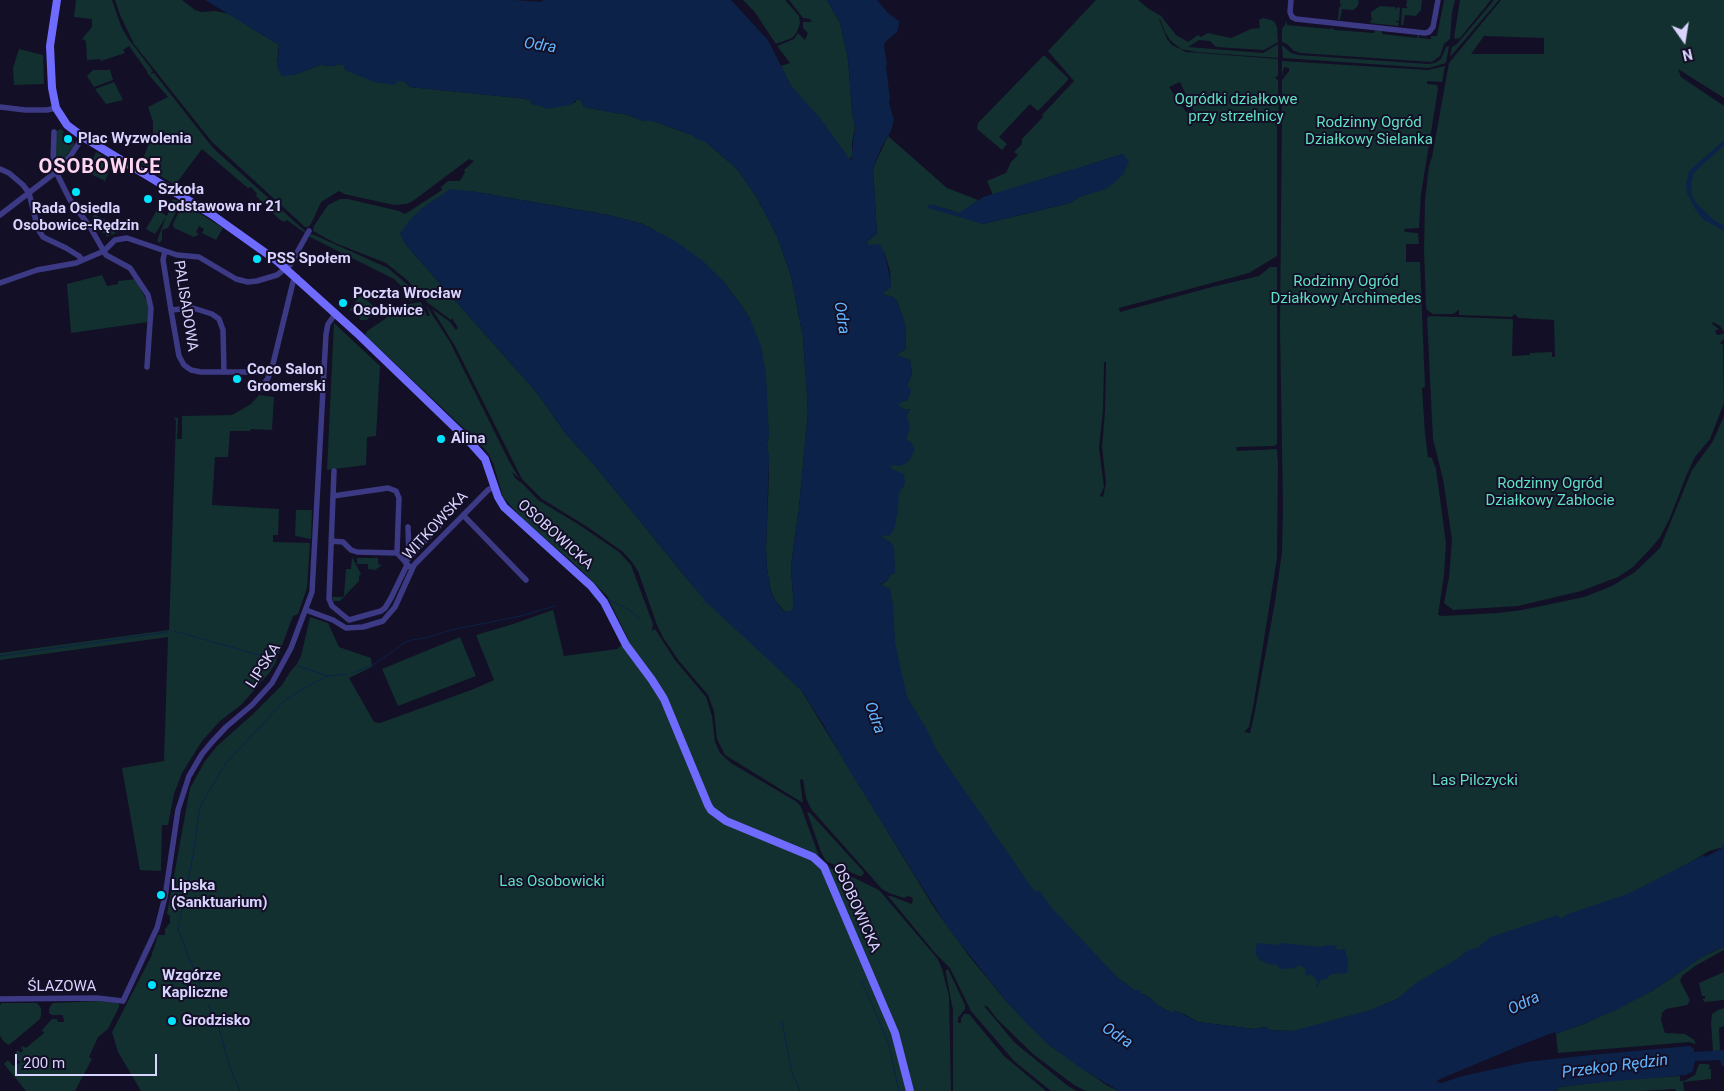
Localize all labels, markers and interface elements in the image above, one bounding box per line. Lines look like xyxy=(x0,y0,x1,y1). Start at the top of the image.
north arrow xyxy=(1659,15,1709,65)
water label: Odra xyxy=(522,34,558,58)
text: N xyxy=(1681,46,1694,64)
park label: Ogródki działkowe przy strzelnicy xyxy=(1175,91,1297,126)
park label: Rodzinny Ogród Działkowy Sielanka xyxy=(1305,114,1433,149)
place label: Plac Wyzwolenia xyxy=(78,130,191,148)
marker: Plac Wyzwolenia xyxy=(62,133,74,145)
district label: OSOBOWICE xyxy=(37,156,163,180)
place label: Szkoła Podstawowa nr 21 xyxy=(158,181,282,216)
marker: Rada Osiedla Osobowice-Rędzin xyxy=(70,186,82,198)
marker: Szkoła Podstawowa nr 21 xyxy=(142,193,154,205)
place label: Rada Osiedla Osobowice-Rędzin xyxy=(13,200,139,235)
place label: PSS Społem xyxy=(267,250,351,268)
marker: PSS Społem xyxy=(251,253,263,265)
street label: PALISADOWA xyxy=(169,259,201,353)
park label: Rodzinny Ogród Działkowy Archimedes xyxy=(1270,273,1422,308)
place label: Poczta Wrocław Osobiwice xyxy=(353,285,461,320)
marker: Poczta Wrocław Osobiwice xyxy=(337,297,349,309)
water label: Odra xyxy=(829,300,853,336)
place label: Coco Salon Groomerski xyxy=(247,361,326,396)
marker: Coco Salon Groomerski xyxy=(231,373,243,385)
place label: Alina xyxy=(451,430,485,448)
marker: Alina xyxy=(435,433,447,445)
park label: Rodzinny Ogród Działkowy Zabłocie xyxy=(1485,475,1615,510)
street label: WITKOWSKA xyxy=(400,488,472,564)
street label: OSOBOWICKA xyxy=(513,496,597,574)
street label: LIPSKA xyxy=(243,640,285,692)
water label: Odra xyxy=(859,699,889,737)
park label: Las Pilczycki xyxy=(1432,772,1518,790)
street label: OSOBOWICKA xyxy=(828,861,884,955)
park label: Las Osobowicki xyxy=(499,873,605,891)
place label: Lipska (Sanktuarium) xyxy=(171,877,268,912)
marker: Lipska (Sanktuarium) xyxy=(155,889,167,901)
place label: Wzgórze Kapliczne xyxy=(162,967,228,1002)
street label: ŚLAZOWA xyxy=(28,978,96,996)
marker: Wzgórze Kapliczne xyxy=(146,979,158,991)
water label: Odra xyxy=(1505,988,1543,1020)
place label: Grodzisko xyxy=(182,1012,250,1030)
marker: Grodzisko xyxy=(166,1015,178,1027)
water label: Odra xyxy=(1098,1019,1136,1053)
scale bar xyxy=(18,1044,160,1076)
water label: Przekop Rędzin xyxy=(1561,1051,1669,1083)
text: 200 m xyxy=(23,1054,65,1072)

